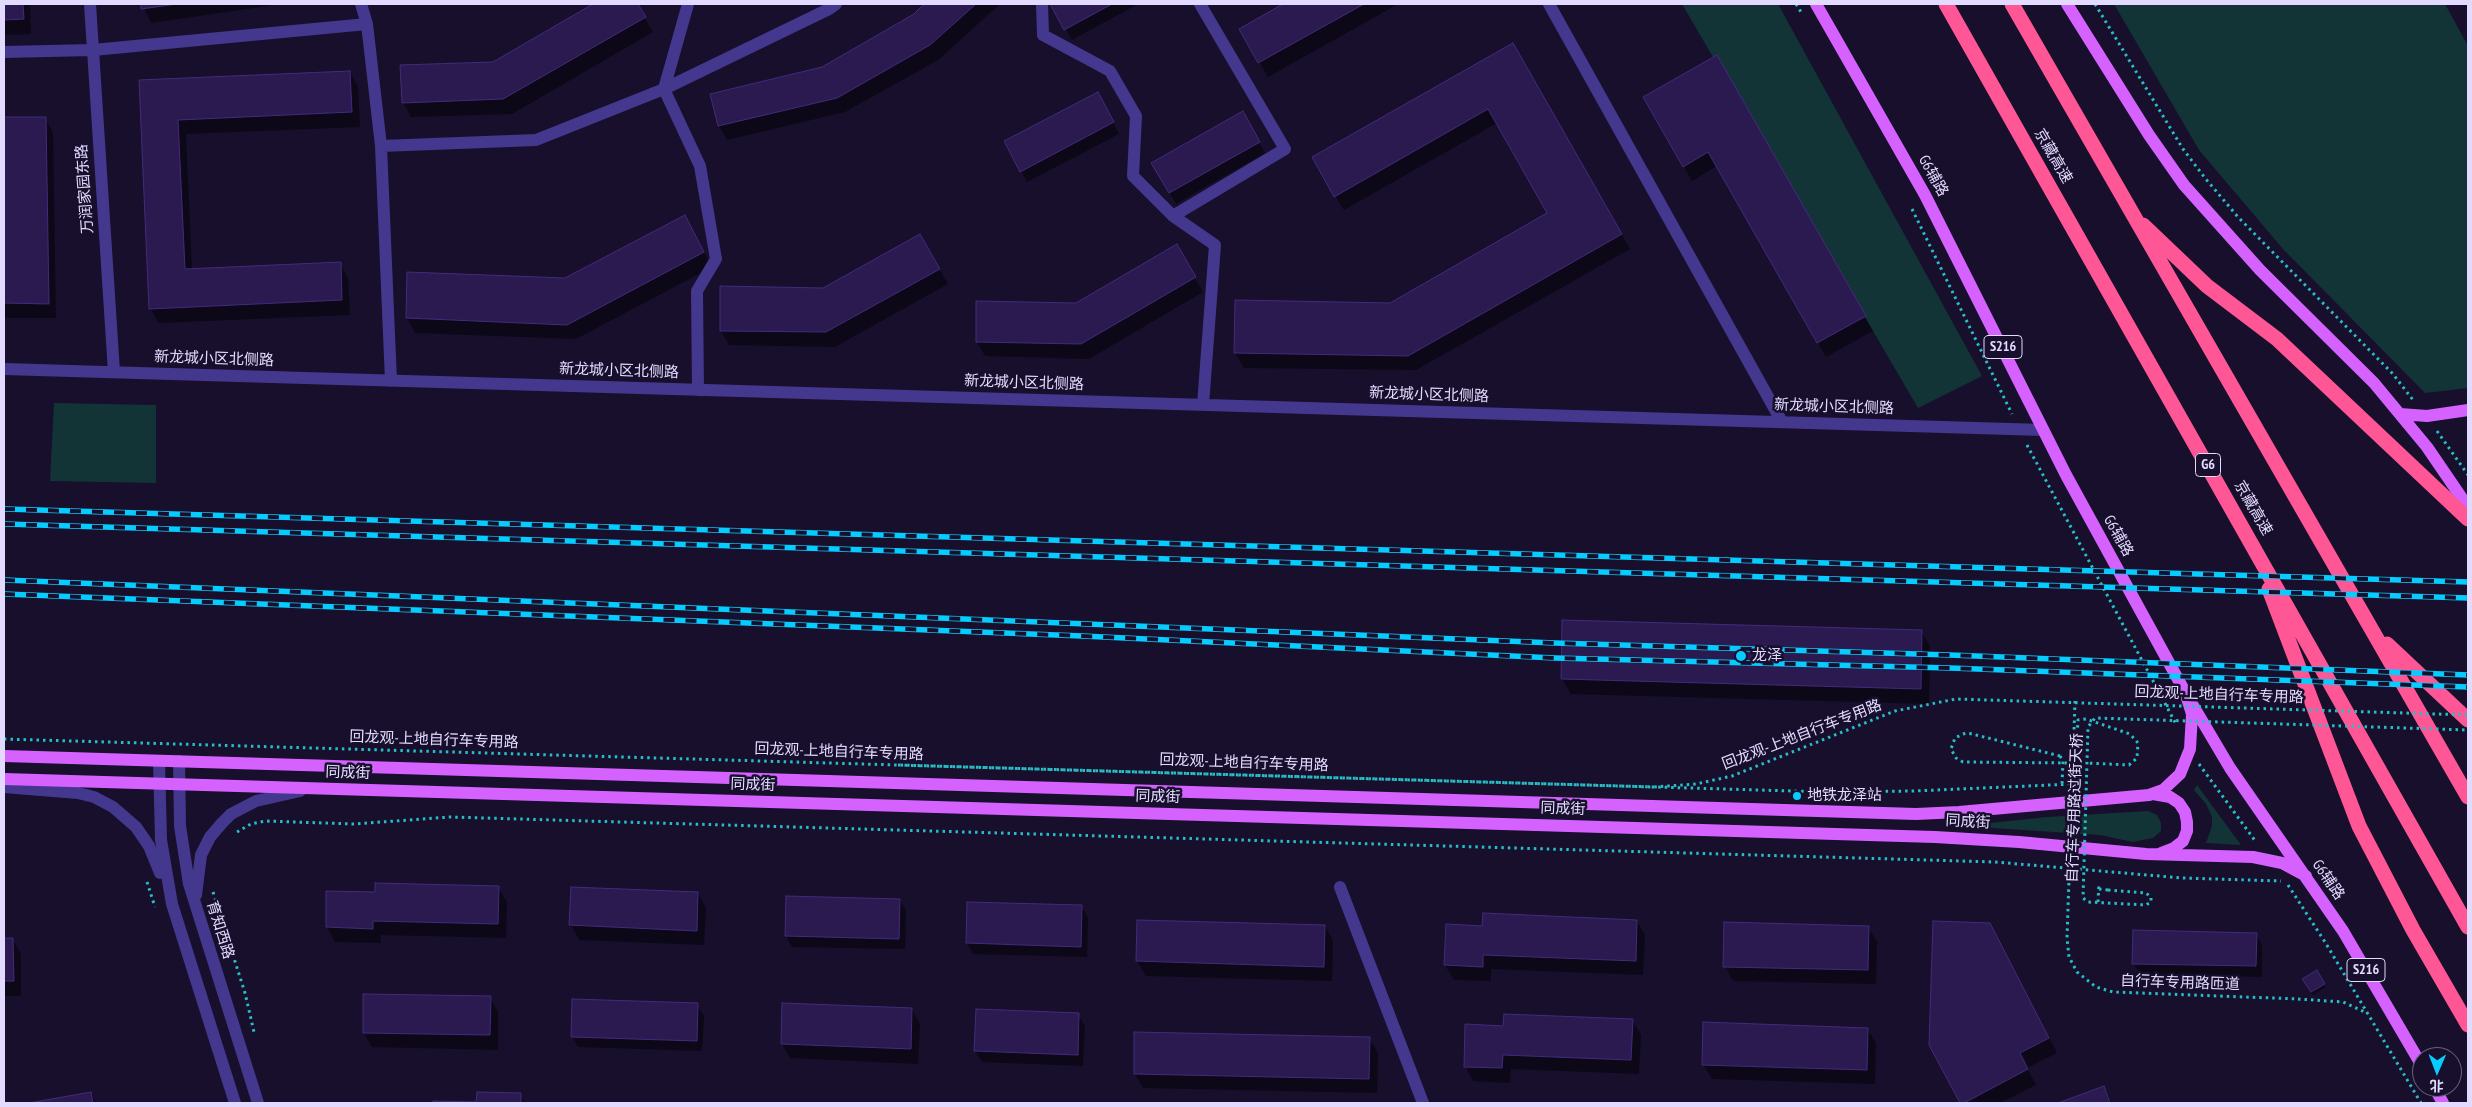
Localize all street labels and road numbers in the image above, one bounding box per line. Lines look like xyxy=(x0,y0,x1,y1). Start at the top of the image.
street label: 京藏高速 xyxy=(2030,126,2076,186)
street label: 万润家园东路 xyxy=(73,143,97,235)
street label: G6辅路 xyxy=(1914,152,1952,200)
road number: S216 xyxy=(1984,336,2022,358)
street label: 新龙城小区北侧路 xyxy=(154,348,274,370)
street label: 新龙城小区北侧路 xyxy=(559,360,679,382)
street label: 新龙城小区北侧路 xyxy=(964,372,1084,394)
street label: 新龙城小区北侧路 xyxy=(1369,384,1489,406)
street label: 新龙城小区北侧路 xyxy=(1774,396,1894,418)
road number: G6 xyxy=(2196,454,2220,476)
street label: 京藏高速 xyxy=(2230,478,2276,538)
street label: G6辅路 xyxy=(2099,512,2137,560)
street label: 回龙观-上地自行车专用路 xyxy=(2134,683,2304,707)
street label: 回龙观-上地自行车专用路 xyxy=(1720,696,1884,774)
street label: 回龙观-上地自行车专用路 xyxy=(349,728,519,752)
street label: 自行车专用路过街天桥 xyxy=(2063,733,2087,883)
street label: 回龙观-上地自行车专用路 xyxy=(754,740,924,764)
street label: 回龙观-上地自行车专用路 xyxy=(1159,751,1329,775)
street label: 同成街 xyxy=(325,763,371,783)
street label: 同成街 xyxy=(730,775,776,795)
street label: 同成街 xyxy=(1135,787,1181,807)
street label: 同成街 xyxy=(1540,799,1586,819)
street label: 同成街 xyxy=(1945,812,1991,832)
street label: G6辅路 xyxy=(2308,857,2348,903)
street label: 育知西路 xyxy=(203,899,237,961)
road number: S216 xyxy=(2347,958,2385,982)
street label: 自行车专用路匝道 xyxy=(2120,972,2240,994)

